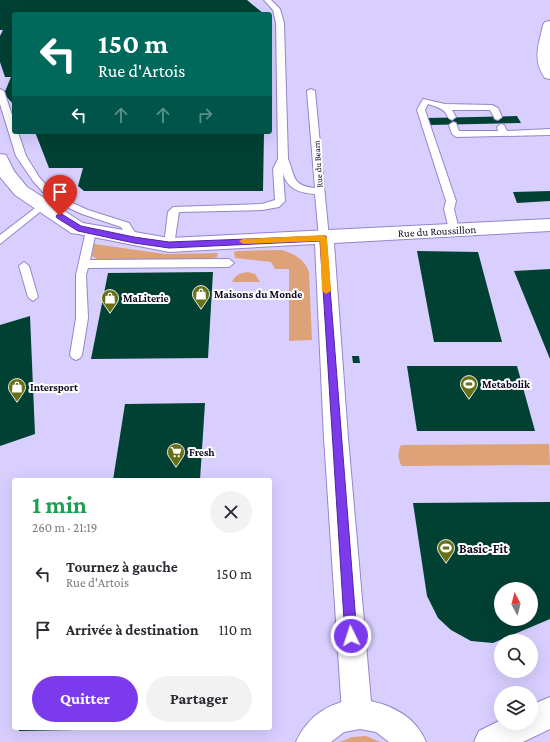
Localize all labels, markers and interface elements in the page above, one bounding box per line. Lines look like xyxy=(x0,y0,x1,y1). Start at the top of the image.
icon: left xyxy=(32,28,84,80)
text: 150 m xyxy=(98,28,168,59)
text: Rue d'Artois xyxy=(98,61,185,81)
icon: left xyxy=(68,104,90,126)
icon: ahead xyxy=(110,104,132,126)
icon: ahead xyxy=(152,104,174,126)
icon: right xyxy=(194,104,216,126)
street label: Rue du Bearn xyxy=(311,140,325,188)
pin xyxy=(43,175,77,216)
icon: arrive xyxy=(49,181,71,203)
street label: Rue du Roussillon xyxy=(398,223,476,239)
shop icon: Maisons du Monde xyxy=(191,284,211,309)
shop icon: MaLiterie xyxy=(100,288,120,313)
place label: Maisons du Monde xyxy=(214,288,302,300)
place label: MaLiterie xyxy=(123,292,169,304)
sports icon: Metabolik xyxy=(459,374,479,399)
shop icon: Intersport xyxy=(7,377,27,402)
place label: Metabolik xyxy=(482,378,531,390)
place label: Intersport xyxy=(30,381,78,393)
supermarket icon: Fresh xyxy=(166,442,186,467)
place label: Fresh xyxy=(189,446,215,458)
text: 1 min xyxy=(32,491,87,518)
button: close xyxy=(210,491,252,533)
text: 260 m · 21:19 xyxy=(32,520,97,535)
sports icon: Basic-Fit xyxy=(436,538,456,563)
place label: Basic-Fit xyxy=(459,541,508,556)
text: Tournez à gauche xyxy=(66,559,178,575)
icon: left xyxy=(32,563,54,585)
text: 150 m xyxy=(217,566,252,582)
text: Rue d'Artois xyxy=(66,575,129,590)
north arrow xyxy=(494,582,538,626)
map controls xyxy=(494,582,538,730)
position arrow xyxy=(330,615,372,657)
icon: arrive xyxy=(32,619,54,641)
text: Arrivée à destination xyxy=(66,622,199,638)
text: 110 m xyxy=(219,622,252,638)
button: search xyxy=(494,634,538,678)
button: Quitter xyxy=(32,676,138,722)
button: Partager xyxy=(146,676,252,722)
button: layers xyxy=(494,686,538,730)

